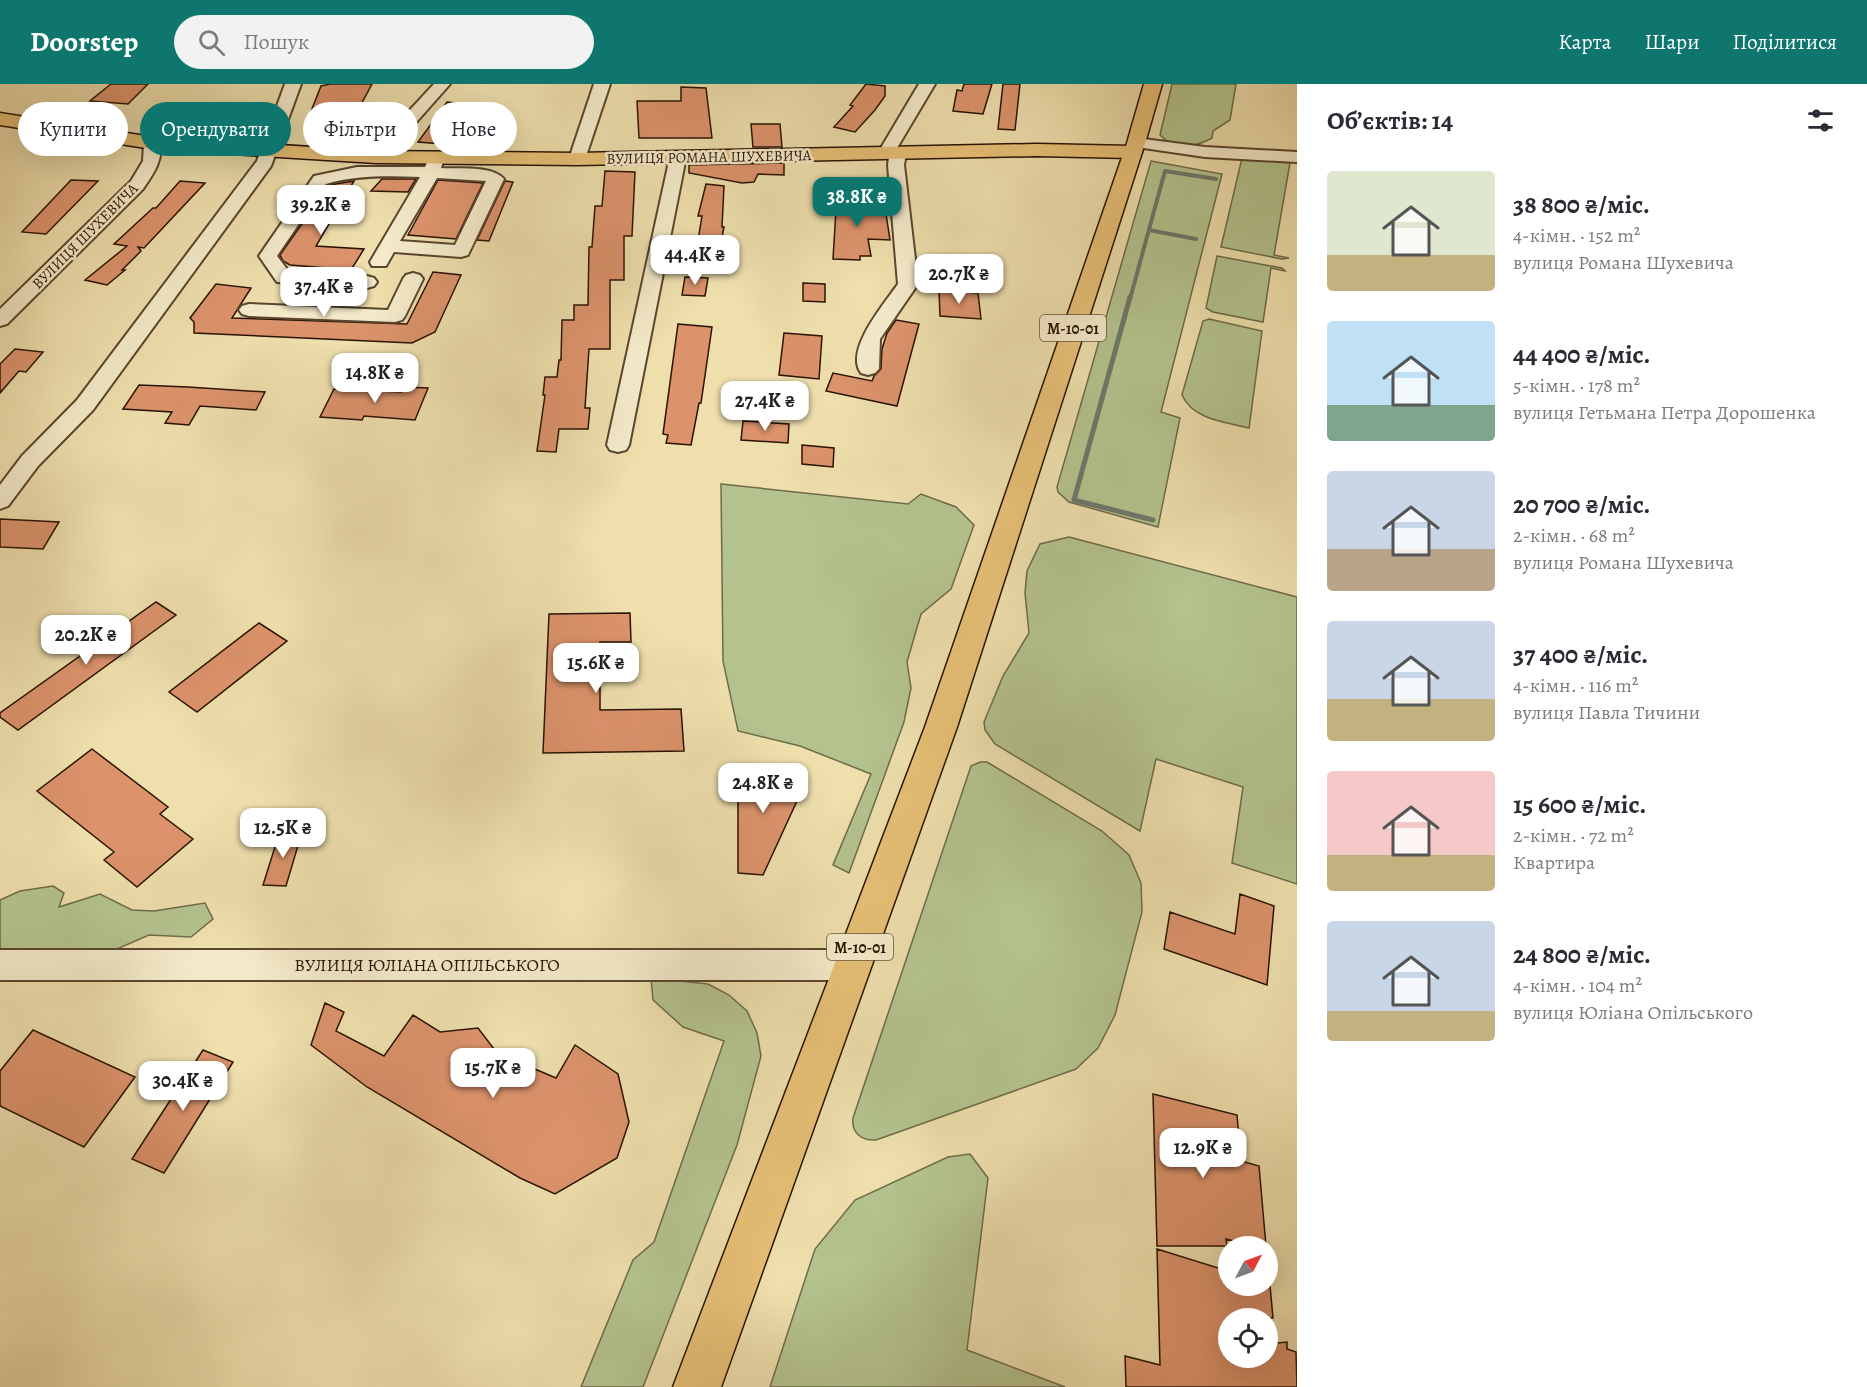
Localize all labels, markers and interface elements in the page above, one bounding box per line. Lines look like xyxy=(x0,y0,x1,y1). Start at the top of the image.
search box xyxy=(174,15,594,69)
text: Doorstep xyxy=(30,23,138,61)
icon: search xyxy=(195,26,228,59)
text: Пошук xyxy=(243,27,309,57)
text: Карта xyxy=(1559,28,1611,56)
text: Шари xyxy=(1644,28,1699,56)
text: Поділитися xyxy=(1732,28,1837,56)
chip: Купити xyxy=(18,102,128,156)
chip: Орендувати xyxy=(140,102,291,156)
chip: Фільтри xyxy=(303,102,418,156)
chip: Нове xyxy=(430,102,517,156)
text: Об’єктів: 14 xyxy=(1327,103,1453,138)
icon: filters xyxy=(1804,104,1837,137)
street label: ВУЛИЦЯ РОМАНА ШУХЕВИЧА xyxy=(606,145,812,169)
pin: 38.8K ₴ xyxy=(802,177,912,228)
street label: ВУЛИЦЯ ШУХЕВИЧА xyxy=(28,179,142,293)
text: 38.8K ₴ xyxy=(827,183,887,210)
pin: 39.2K ₴ xyxy=(266,185,376,236)
text: 38 800 ₴/міс. xyxy=(1513,187,1650,222)
text: 39.2K ₴ xyxy=(291,191,351,218)
icon: home xyxy=(1375,195,1447,267)
text: 4-кімн. · 152 m² xyxy=(1513,222,1640,249)
pin: 44.4K ₴ xyxy=(640,235,750,286)
text: 44.4K ₴ xyxy=(664,241,726,268)
text: вулиця Романа Шухевича xyxy=(1513,249,1734,276)
pin: 20.7K ₴ xyxy=(904,254,1014,305)
text: 20.7K ₴ xyxy=(928,260,990,287)
pin: 37.4K ₴ xyxy=(269,267,379,318)
text: 37.4K ₴ xyxy=(294,273,354,300)
road number: М-10-01 xyxy=(1040,315,1106,341)
text: 44 400 ₴/міс. xyxy=(1513,337,1650,372)
icon: home xyxy=(1375,345,1447,417)
pin: 14.8K ₴ xyxy=(320,353,430,404)
text: 14.8K ₴ xyxy=(345,359,405,386)
text: 5-кімн. · 178 m² xyxy=(1513,372,1640,399)
pin: 27.4K ₴ xyxy=(710,381,820,432)
text: 27.4K ₴ xyxy=(735,387,795,414)
text: вулиця Гетьмана Петра Дорошенка xyxy=(1513,399,1816,426)
text: 20 700 ₴/міс. xyxy=(1513,487,1650,522)
icon: home xyxy=(1375,495,1447,567)
text: 2-кімн. · 68 m² xyxy=(1513,522,1635,549)
text: вулиця Романа Шухевича xyxy=(1513,549,1734,576)
pin: 20.2K ₴ xyxy=(31,615,141,666)
text: 20.2K ₴ xyxy=(55,621,117,648)
text: 37 400 ₴/міс. xyxy=(1513,637,1648,672)
pin: 15.6K ₴ xyxy=(541,643,651,694)
icon: home xyxy=(1375,645,1447,717)
text: 15.6K ₴ xyxy=(567,649,625,676)
text: 4-кімн. · 116 m² xyxy=(1513,672,1638,699)
text: вулиця Павла Тичини xyxy=(1513,699,1700,726)
pin: 24.8K ₴ xyxy=(708,763,818,814)
text: 24.8K ₴ xyxy=(732,769,794,796)
text: 15 600 ₴/міс. xyxy=(1513,787,1646,822)
icon: home xyxy=(1375,795,1447,867)
pin: 12.5K ₴ xyxy=(228,808,338,859)
text: 12.5K ₴ xyxy=(254,814,312,841)
text: 2-кімн. · 72 m² xyxy=(1513,822,1634,849)
text: Квартира xyxy=(1513,849,1595,876)
road number: М-10-01 xyxy=(827,934,893,960)
text: 24 800 ₴/міс. xyxy=(1513,937,1651,972)
icon: home xyxy=(1375,945,1447,1017)
street label: ВУЛИЦЯ ЮЛІАНА ОПІЛЬСЬКОГО xyxy=(294,953,560,977)
text: 4-кімн. · 104 m² xyxy=(1513,972,1642,999)
text: вулиця Юліана Опільського xyxy=(1513,999,1753,1026)
pin: 15.7K ₴ xyxy=(438,1048,548,1099)
text: 15.7K ₴ xyxy=(464,1054,522,1081)
pin: 30.4K ₴ xyxy=(128,1061,238,1112)
text: 30.4K ₴ xyxy=(153,1067,213,1094)
pin: 12.9K ₴ xyxy=(1148,1128,1258,1179)
text: 12.9K ₴ xyxy=(1174,1134,1232,1161)
north arrow xyxy=(1218,1236,1278,1296)
map controls xyxy=(1218,1236,1278,1368)
button: locate xyxy=(1218,1308,1278,1368)

